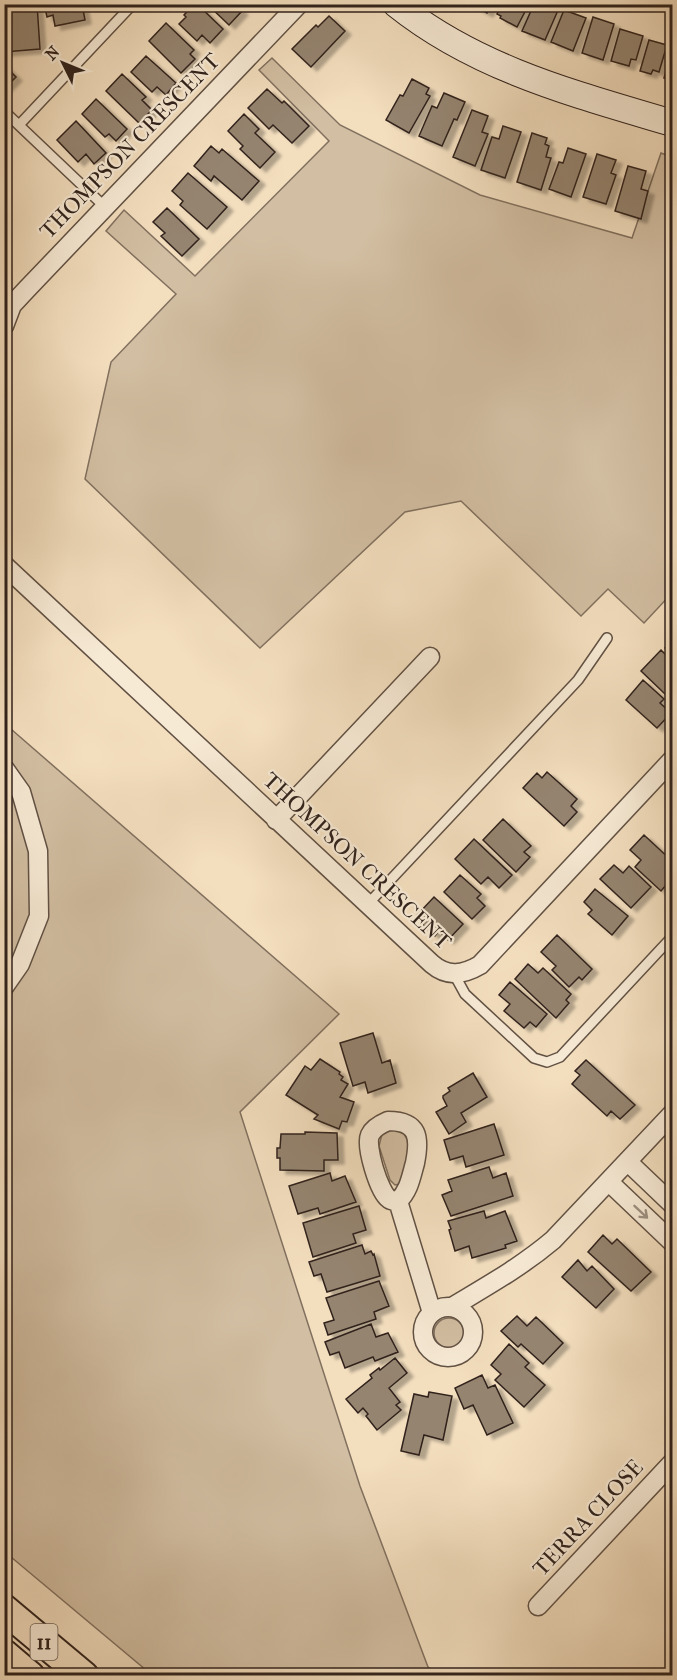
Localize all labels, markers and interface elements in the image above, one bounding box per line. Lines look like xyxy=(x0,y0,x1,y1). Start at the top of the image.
north arrow xyxy=(33,33,93,93)
street label: THOMPSON CRESCENT xyxy=(34,48,226,244)
street label: THOMPSON CRESCENT xyxy=(258,767,457,956)
one-way arrow xyxy=(633,1205,648,1219)
street label: TERRA CLOSE xyxy=(528,1454,648,1582)
road number: 11 xyxy=(30,1624,57,1660)

